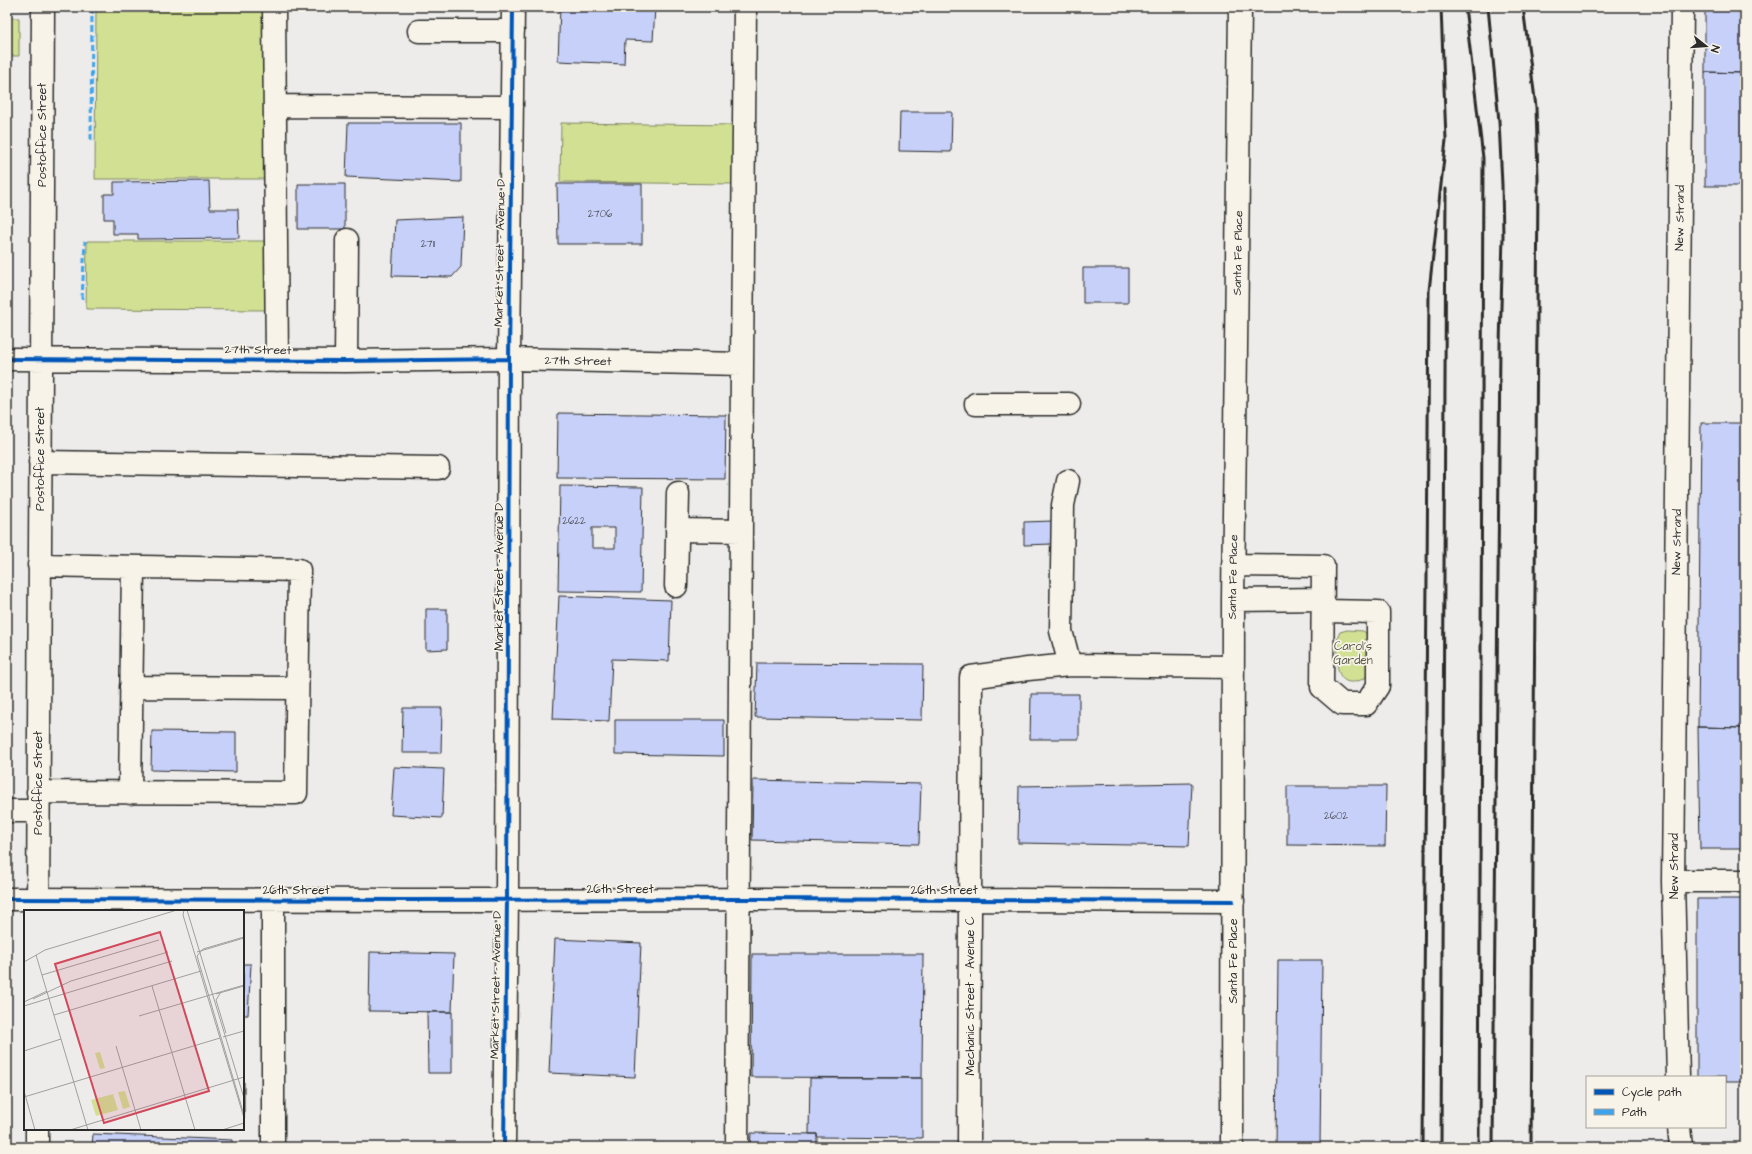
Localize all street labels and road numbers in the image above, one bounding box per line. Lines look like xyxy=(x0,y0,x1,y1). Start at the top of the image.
street label: Postoffice Street xyxy=(34,83,51,187)
street label: Market Street - Avenue D xyxy=(490,179,510,327)
street label: New Strand xyxy=(1671,185,1689,251)
street label: Santa Fe Place xyxy=(1229,210,1247,296)
street label: 27th Street xyxy=(224,341,292,359)
street label: 27th Street xyxy=(544,352,612,370)
street label: Postoffice Street xyxy=(32,407,49,511)
street label: Market Street - Avenue D xyxy=(491,503,508,651)
street label: New Strand xyxy=(1668,509,1686,575)
street label: Santa Fe Place xyxy=(1224,534,1242,620)
street label: Postoffice Street xyxy=(30,731,47,835)
street label: New Strand xyxy=(1666,833,1683,899)
street label: 26th Street xyxy=(586,881,654,898)
street label: 26th Street xyxy=(262,882,330,899)
street label: 26th Street xyxy=(910,882,978,899)
street label: Market Street - Avenue D xyxy=(486,911,506,1059)
street label: Mechanic Street - Avenue C xyxy=(962,916,979,1075)
street label: Santa Fe Place xyxy=(1225,918,1242,1003)

